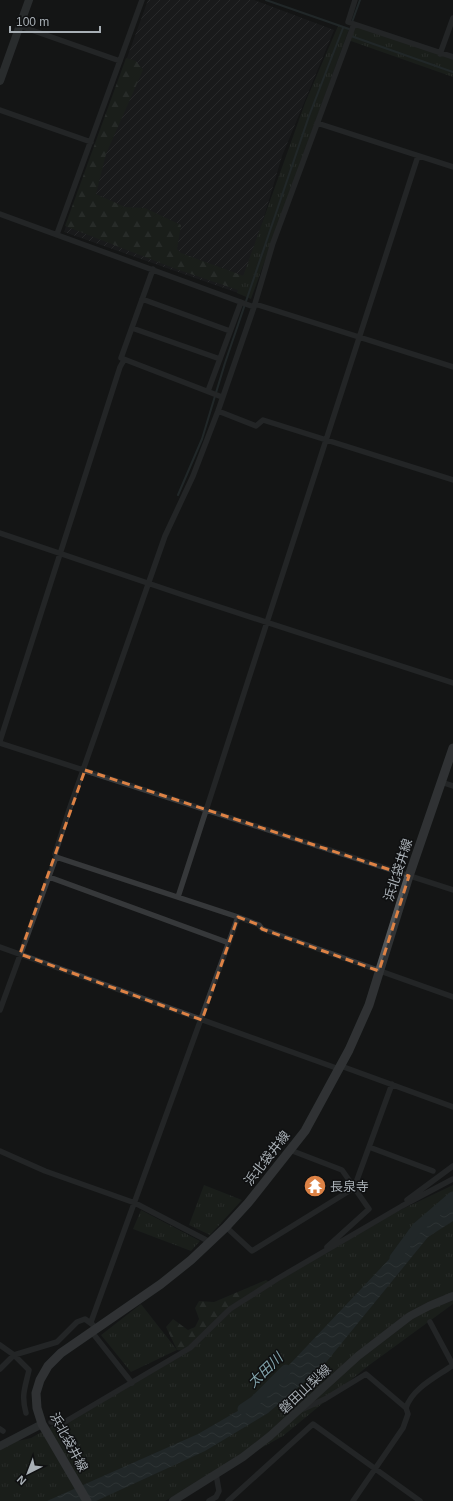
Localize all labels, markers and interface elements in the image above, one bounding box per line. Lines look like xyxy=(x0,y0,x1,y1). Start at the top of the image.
scale bar xyxy=(10,8,100,34)
text: 100 m xyxy=(16,15,49,29)
street label: 浜北袋井線 xyxy=(381,837,415,903)
street label: 浜北袋井線 xyxy=(241,1128,293,1188)
temple icon: 長泉寺 xyxy=(302,1173,328,1199)
place label: 長泉寺 xyxy=(330,1179,369,1194)
water label: 太田川 xyxy=(244,1348,287,1390)
street label: 磐田山梨線 xyxy=(276,1361,334,1417)
street label: 浜北袋井線 xyxy=(47,1410,91,1474)
north arrow xyxy=(8,1453,48,1493)
text: N xyxy=(14,1473,28,1488)

